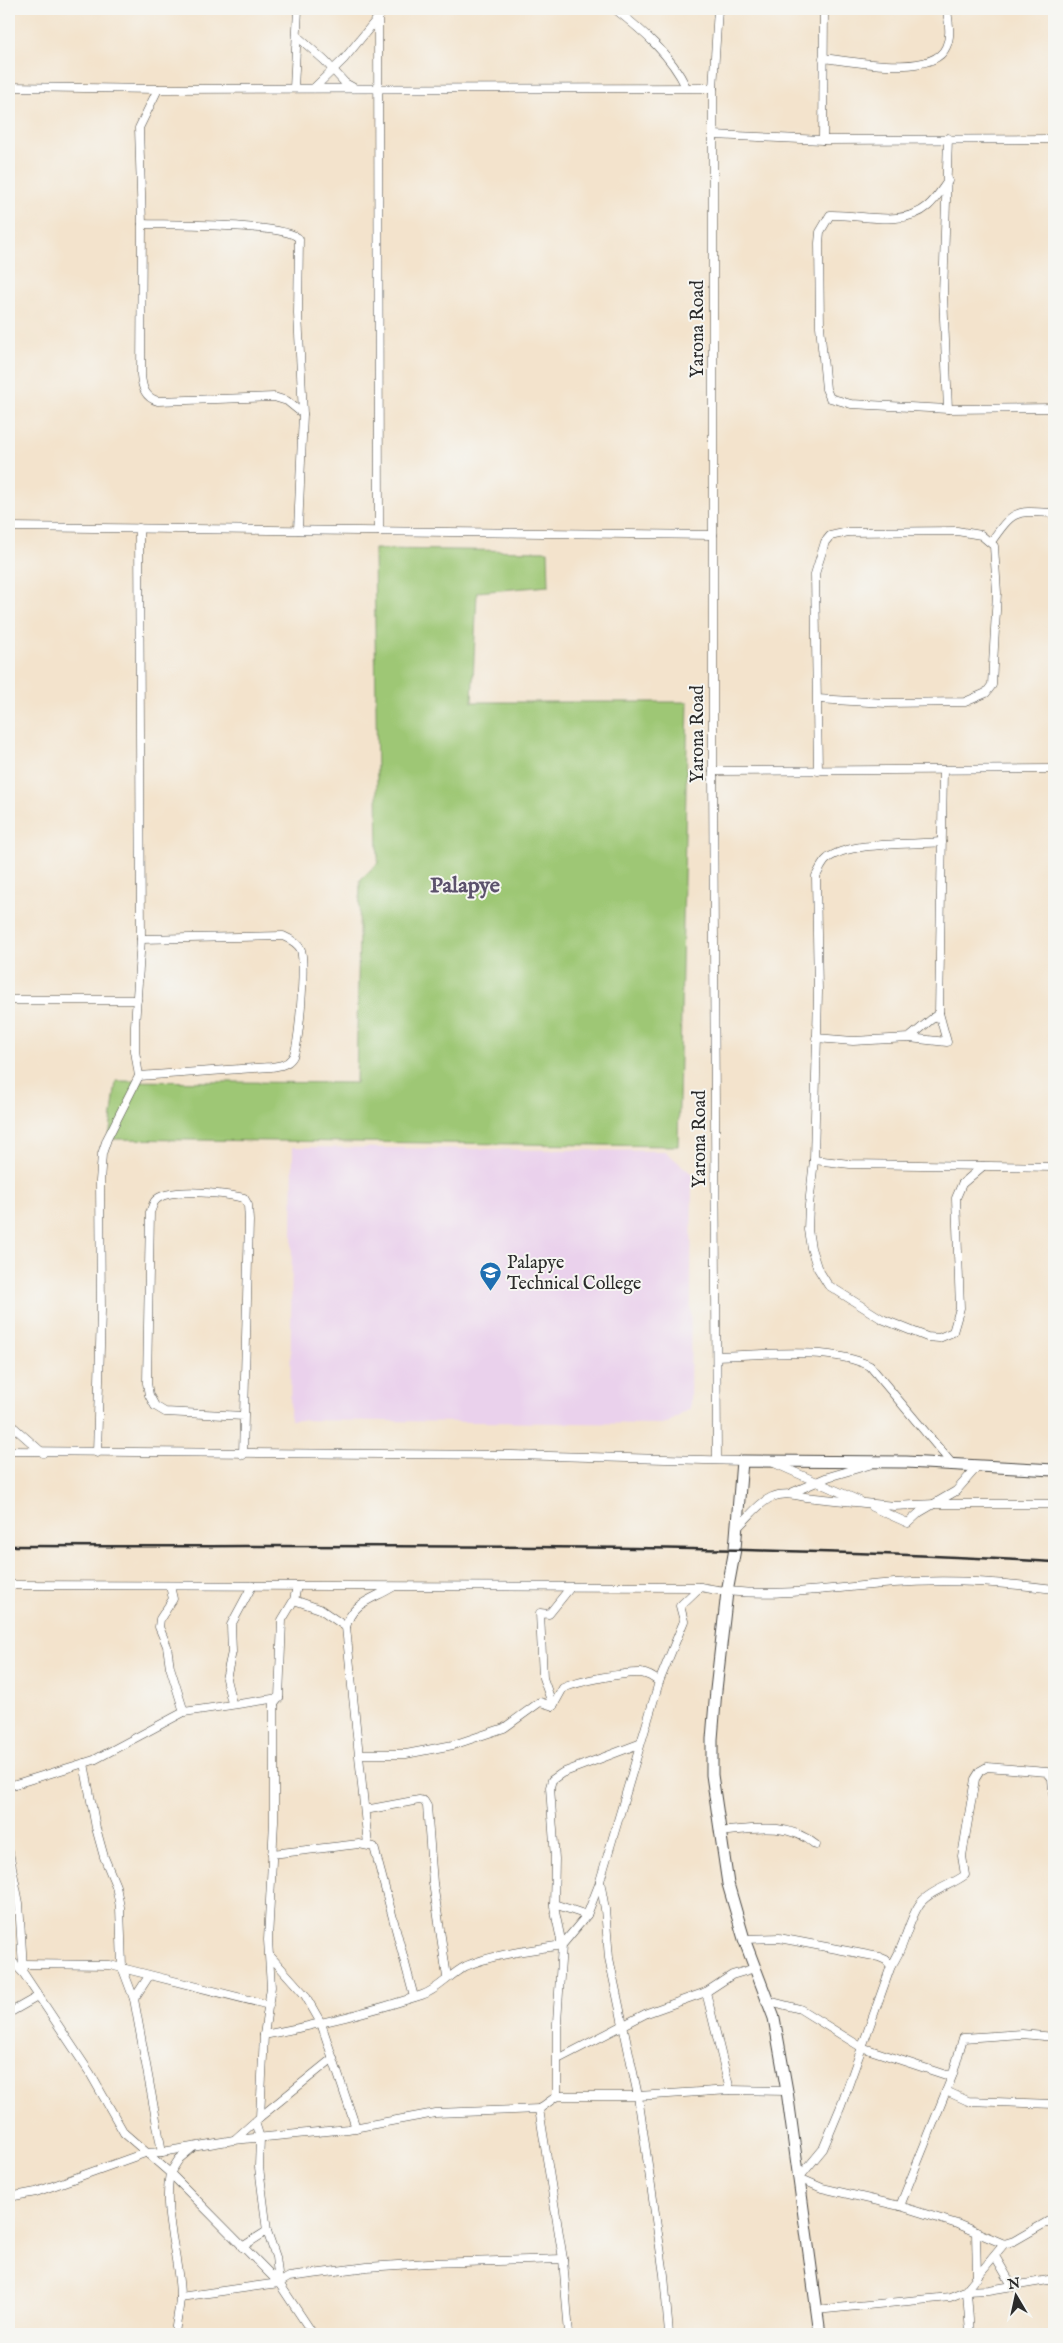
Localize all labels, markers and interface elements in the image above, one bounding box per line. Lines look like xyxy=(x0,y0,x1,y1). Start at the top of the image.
street label: Yarona Road xyxy=(687,280,710,378)
street label: Yarona Road xyxy=(687,685,710,783)
district label: Palapye xyxy=(430,872,500,900)
street label: Yarona Road xyxy=(689,1090,712,1188)
place label: Palapye Technical College xyxy=(507,1252,641,1296)
school or university icon: Palapye Technical College xyxy=(479,1261,503,1292)
north arrow xyxy=(990,2270,1040,2320)
text: N xyxy=(1006,2274,1022,2294)

